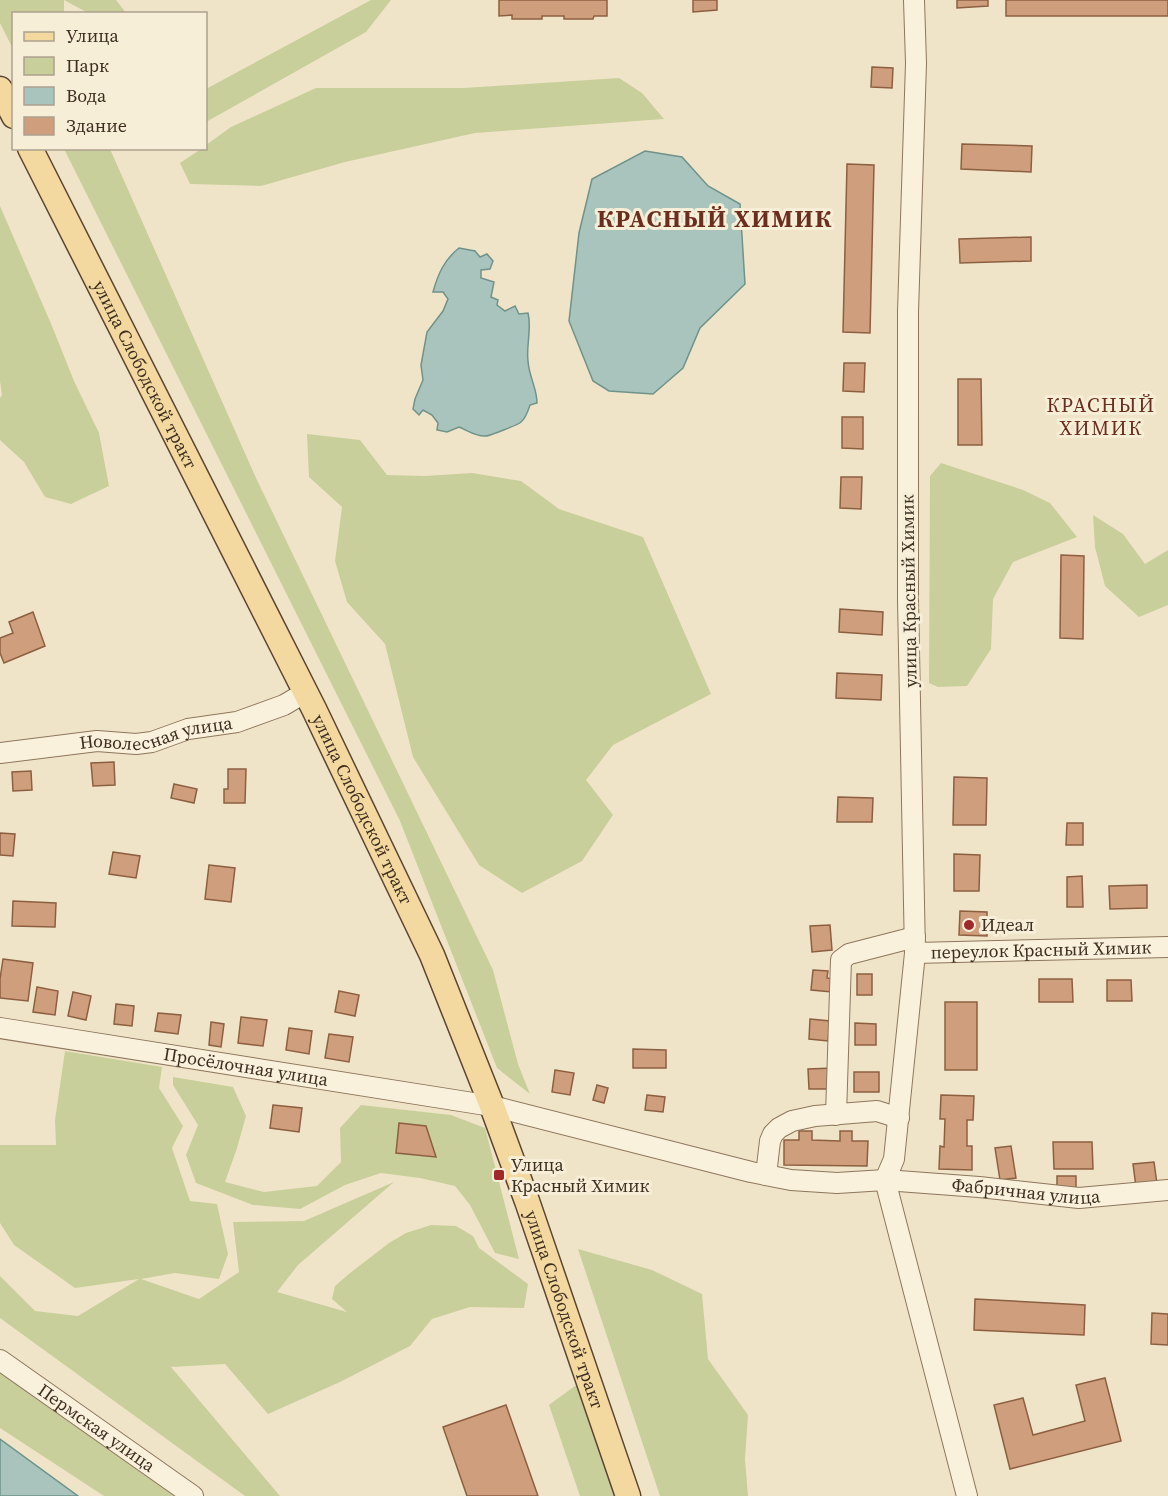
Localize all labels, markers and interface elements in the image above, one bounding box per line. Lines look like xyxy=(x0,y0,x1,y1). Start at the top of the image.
legend xyxy=(12,12,207,150)
text: Улица xyxy=(66,23,119,48)
text: Парк xyxy=(66,53,109,78)
text: Вода xyxy=(66,83,107,108)
text: Здание xyxy=(66,113,127,138)
district label: КРАСНЫЙ ХИМИК xyxy=(597,202,833,235)
street label: улица Слободской тракт xyxy=(87,276,204,473)
district label: КРАСНЫЙ ХИМИК xyxy=(1046,391,1156,442)
street label: улица Красный Химик xyxy=(894,494,923,688)
street label: Новолесная улица xyxy=(78,710,235,756)
street label: улица Слободской тракт xyxy=(306,710,419,909)
place label: Идеал xyxy=(981,912,1034,937)
marker: Идеал xyxy=(962,918,976,932)
street label: переулок Красный Химик xyxy=(930,934,1152,965)
street label: Просёлочная улица xyxy=(162,1041,331,1092)
place label: Улица Красный Химик xyxy=(511,1152,650,1198)
marker: Улица Красный Химик xyxy=(492,1168,506,1182)
street label: Фабричная улица xyxy=(951,1172,1102,1210)
street label: улица Слободской тракт xyxy=(519,1207,610,1412)
street label: Пермская улица xyxy=(33,1377,161,1478)

